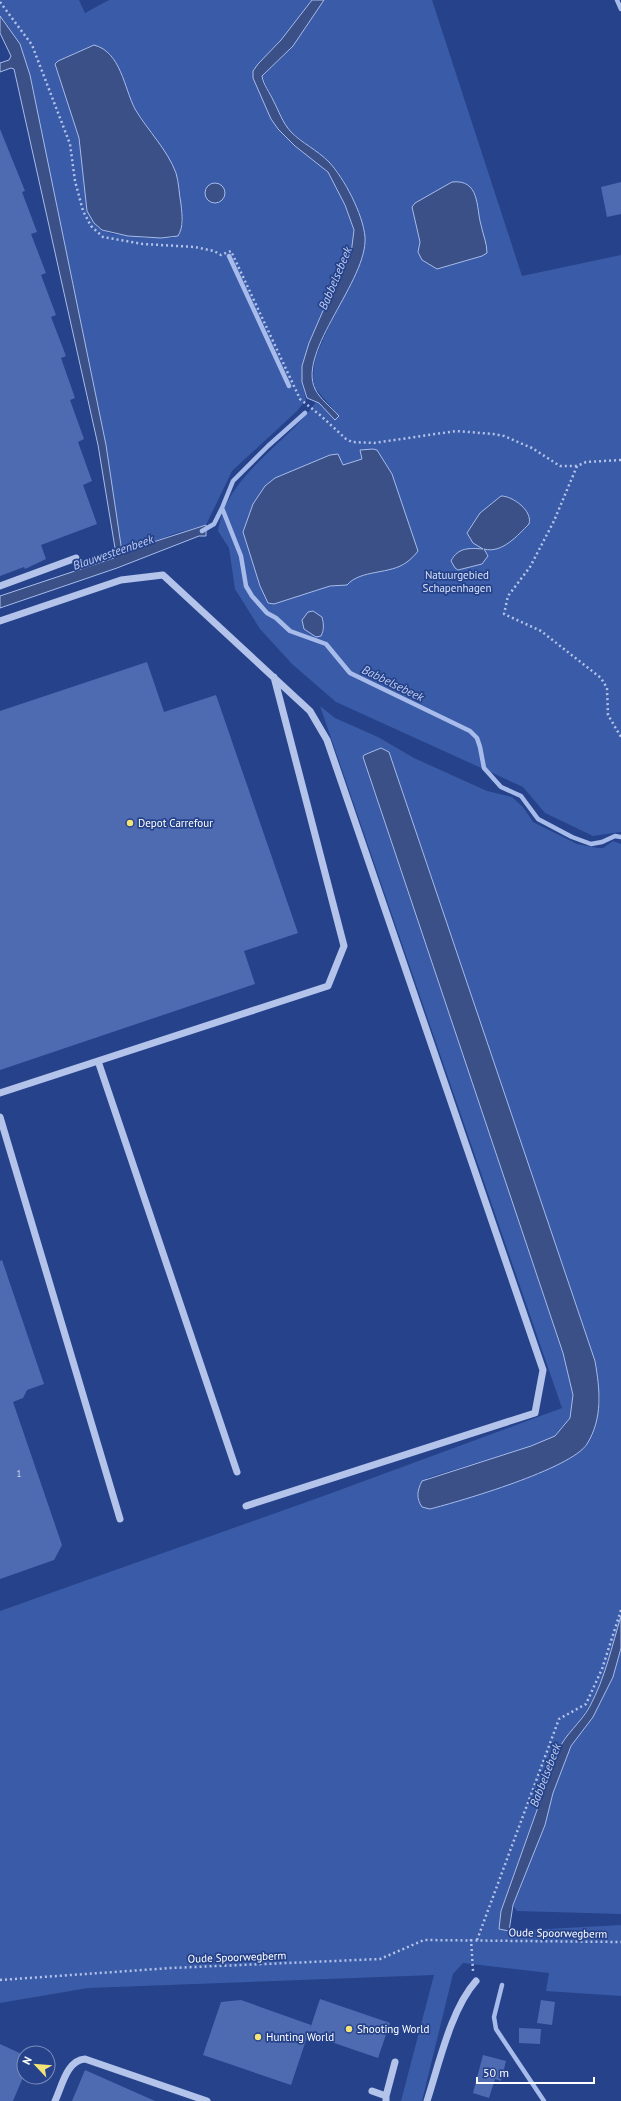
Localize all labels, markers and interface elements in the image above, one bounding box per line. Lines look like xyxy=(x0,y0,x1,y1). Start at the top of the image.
water label: Babbelsebeek xyxy=(315,244,355,312)
water label: Blauwesteenbeek xyxy=(71,531,156,573)
park label: Natuurgebied Schapenhagen xyxy=(423,568,491,595)
water label: Babbelsebeek xyxy=(360,662,427,705)
place label: Depot Carrefour xyxy=(138,816,213,830)
marker: Depot Carrefour xyxy=(125,818,135,828)
house number: 1 xyxy=(17,1468,22,1479)
water label: Babbelsebeek xyxy=(526,1741,564,1809)
street label: Oude Spoorwegberm xyxy=(509,1925,608,1941)
street label: Oude Spoorwegberm xyxy=(187,1948,287,1966)
place label: Shooting World xyxy=(357,2022,429,2036)
marker: Shooting World xyxy=(344,2024,354,2034)
place label: Hunting World xyxy=(266,2030,334,2044)
marker: Hunting World xyxy=(253,2032,263,2042)
north arrow xyxy=(16,2045,56,2085)
text: N xyxy=(19,2054,35,2067)
scale bar xyxy=(477,2059,594,2085)
text: 50 m xyxy=(483,2065,509,2080)

